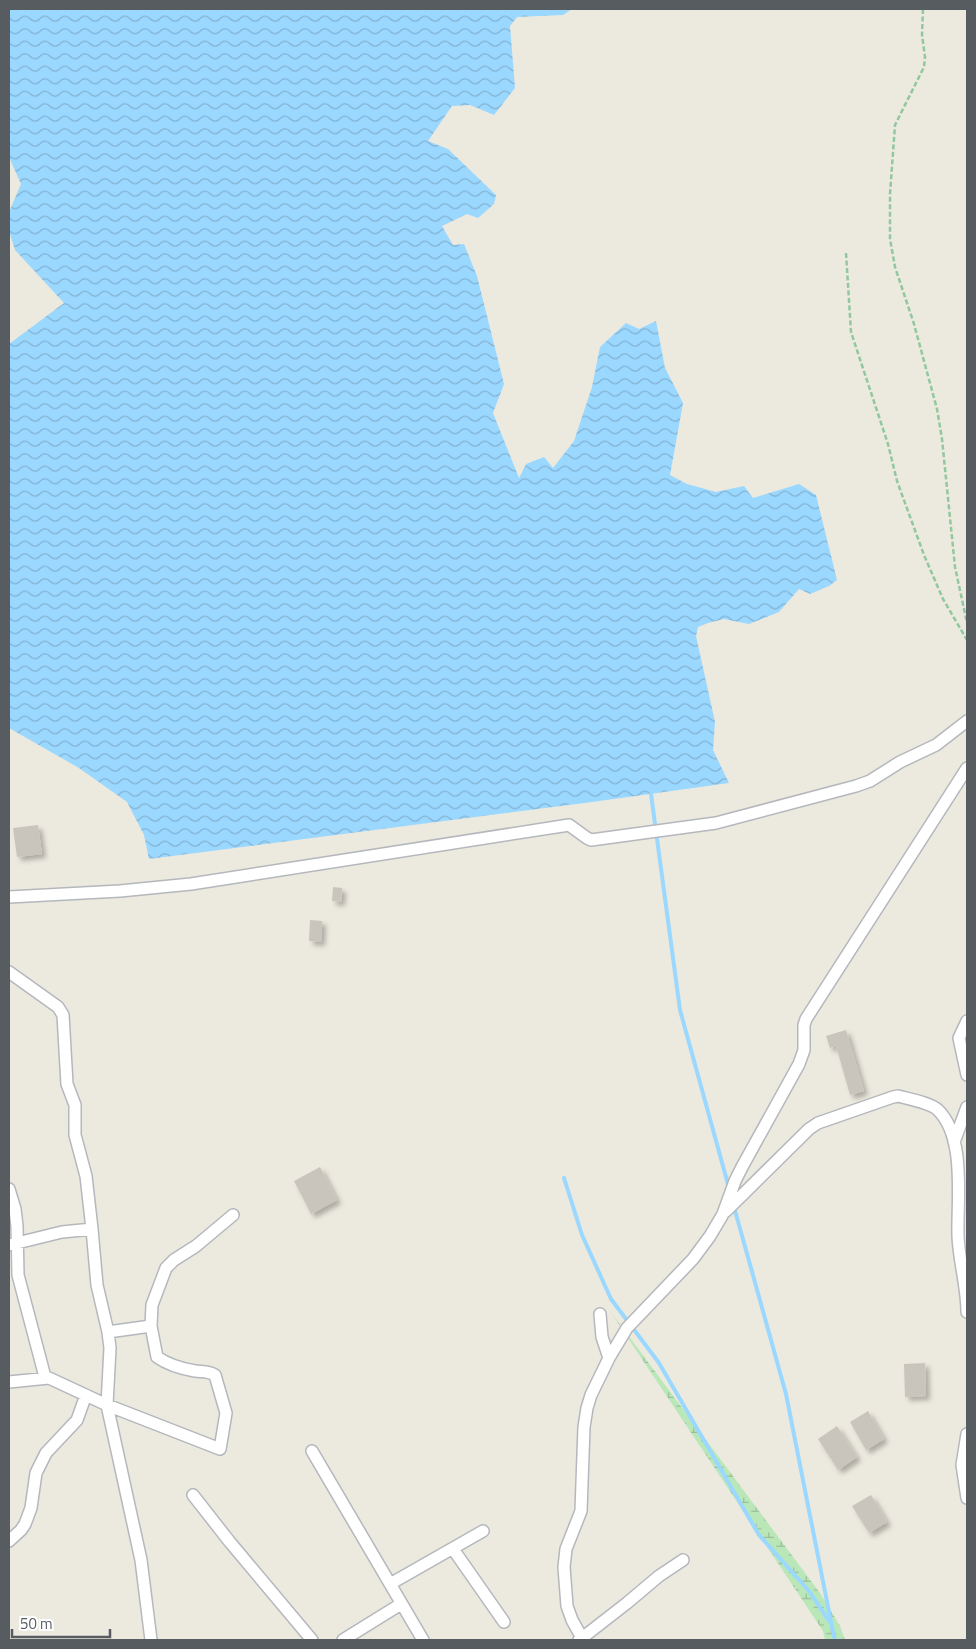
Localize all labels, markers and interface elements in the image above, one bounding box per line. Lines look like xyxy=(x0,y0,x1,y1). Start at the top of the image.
scale bar xyxy=(12,1606,110,1638)
text: 50 m xyxy=(20,1612,53,1635)

